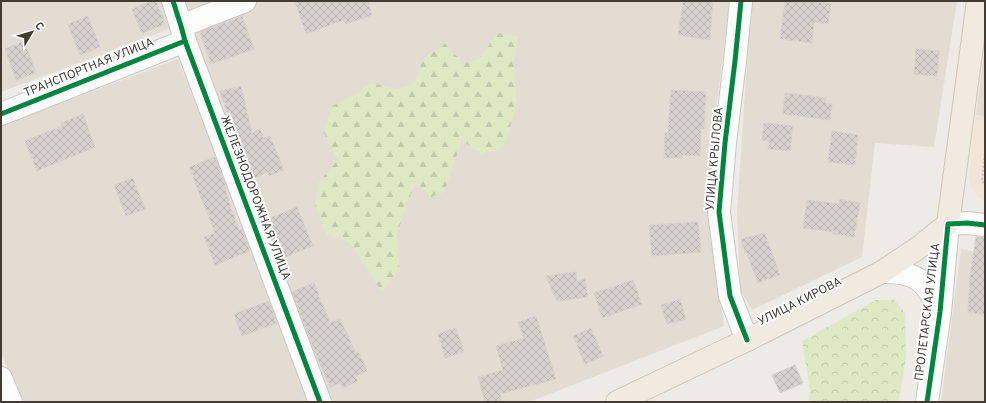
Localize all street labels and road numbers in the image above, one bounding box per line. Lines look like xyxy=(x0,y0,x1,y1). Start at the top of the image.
street label: ТРАНСПОРТНАЯ УЛИЦА xyxy=(22,35,156,101)
street label: УЛИЦА КРЫЛОВА xyxy=(702,107,728,211)
street label: ЖЕЛЕЗНОДОРОЖНАЯ УЛИЦА xyxy=(216,113,294,283)
street label: ПРОЛЕТАРСКАЯ УЛИЦА xyxy=(912,242,944,382)
street label: УЛИЦА КИРОВА xyxy=(755,274,845,330)

